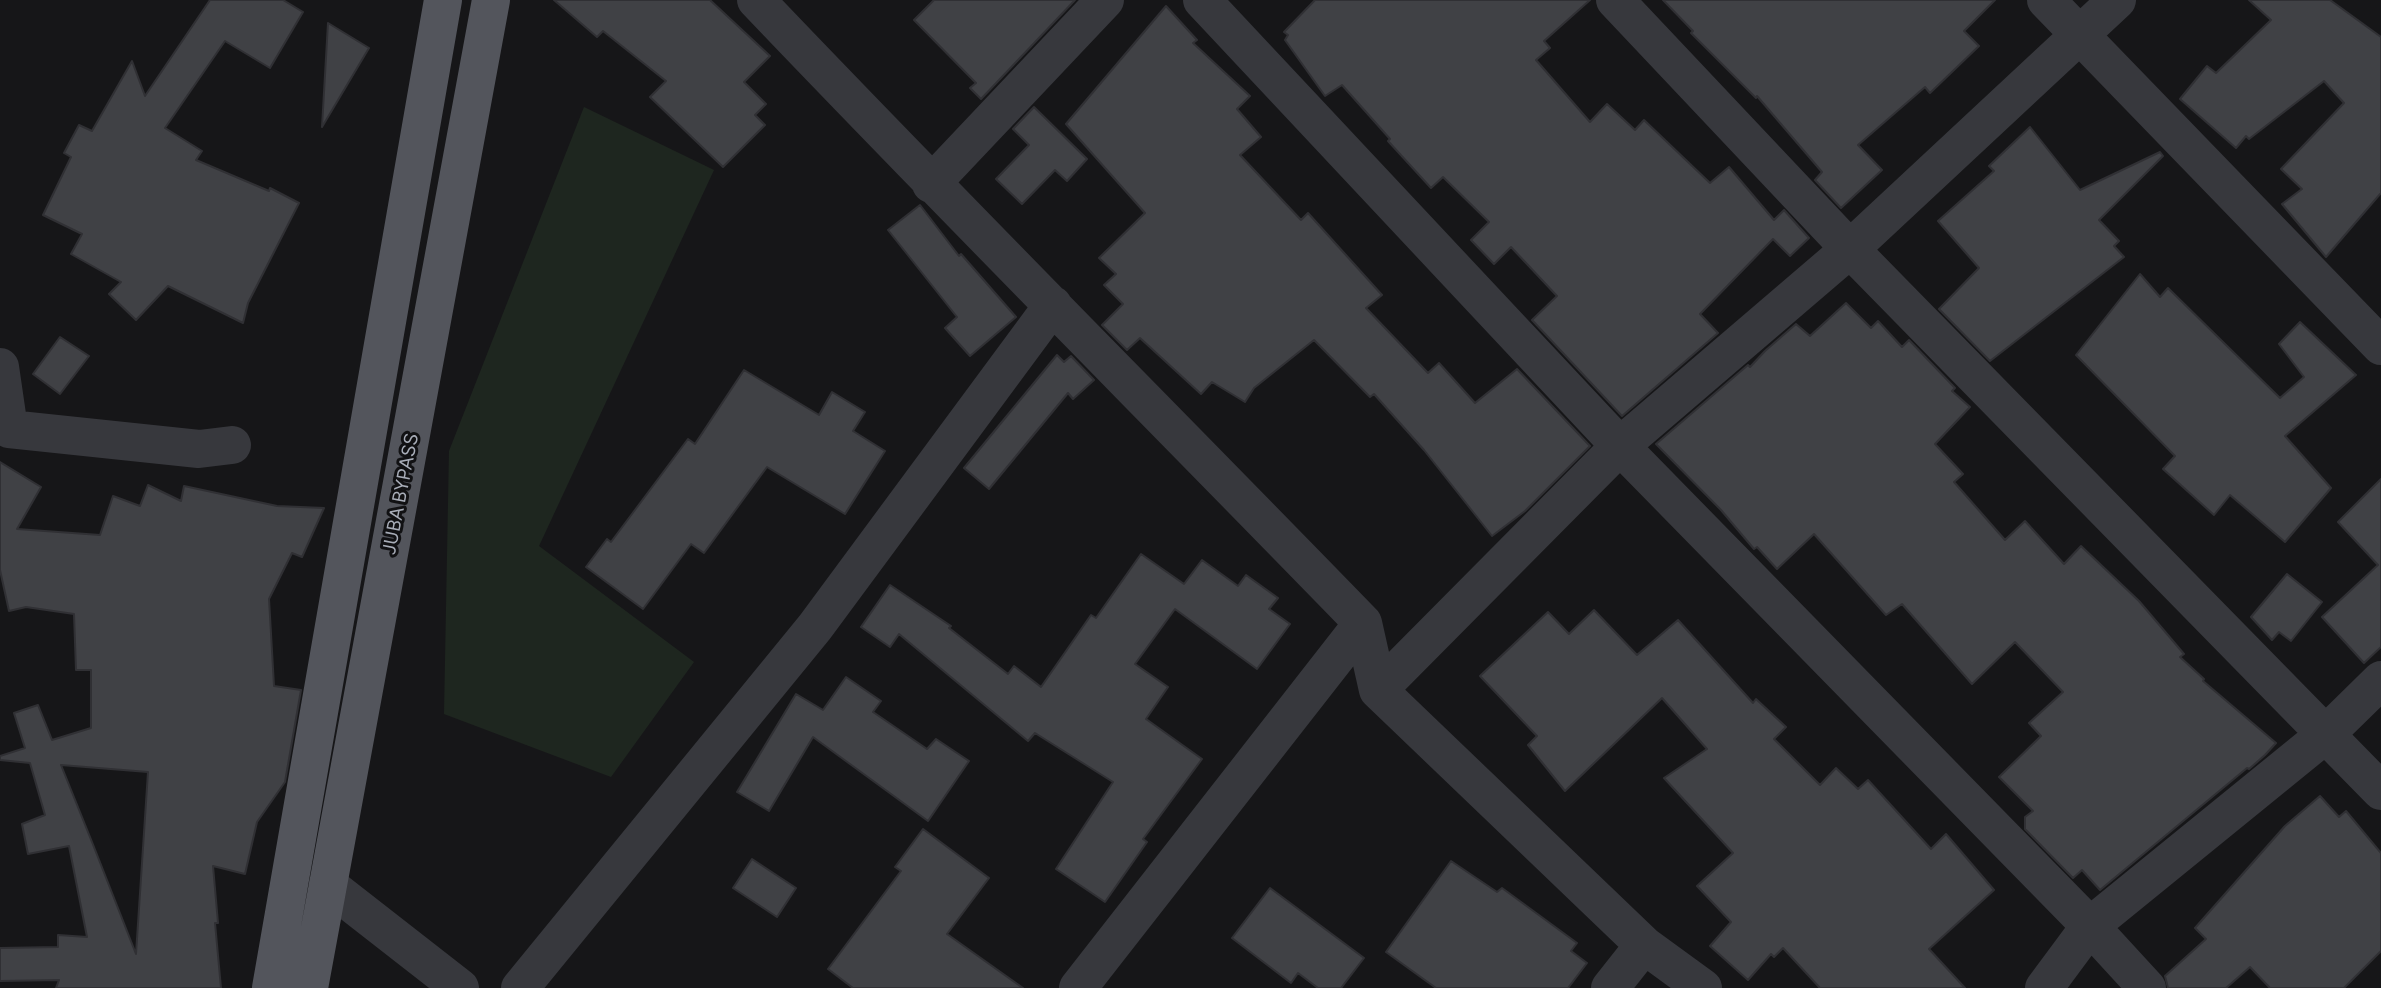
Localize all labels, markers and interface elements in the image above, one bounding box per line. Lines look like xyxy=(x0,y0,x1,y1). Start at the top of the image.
street label: JUBA BYPASS xyxy=(378,432,424,556)

